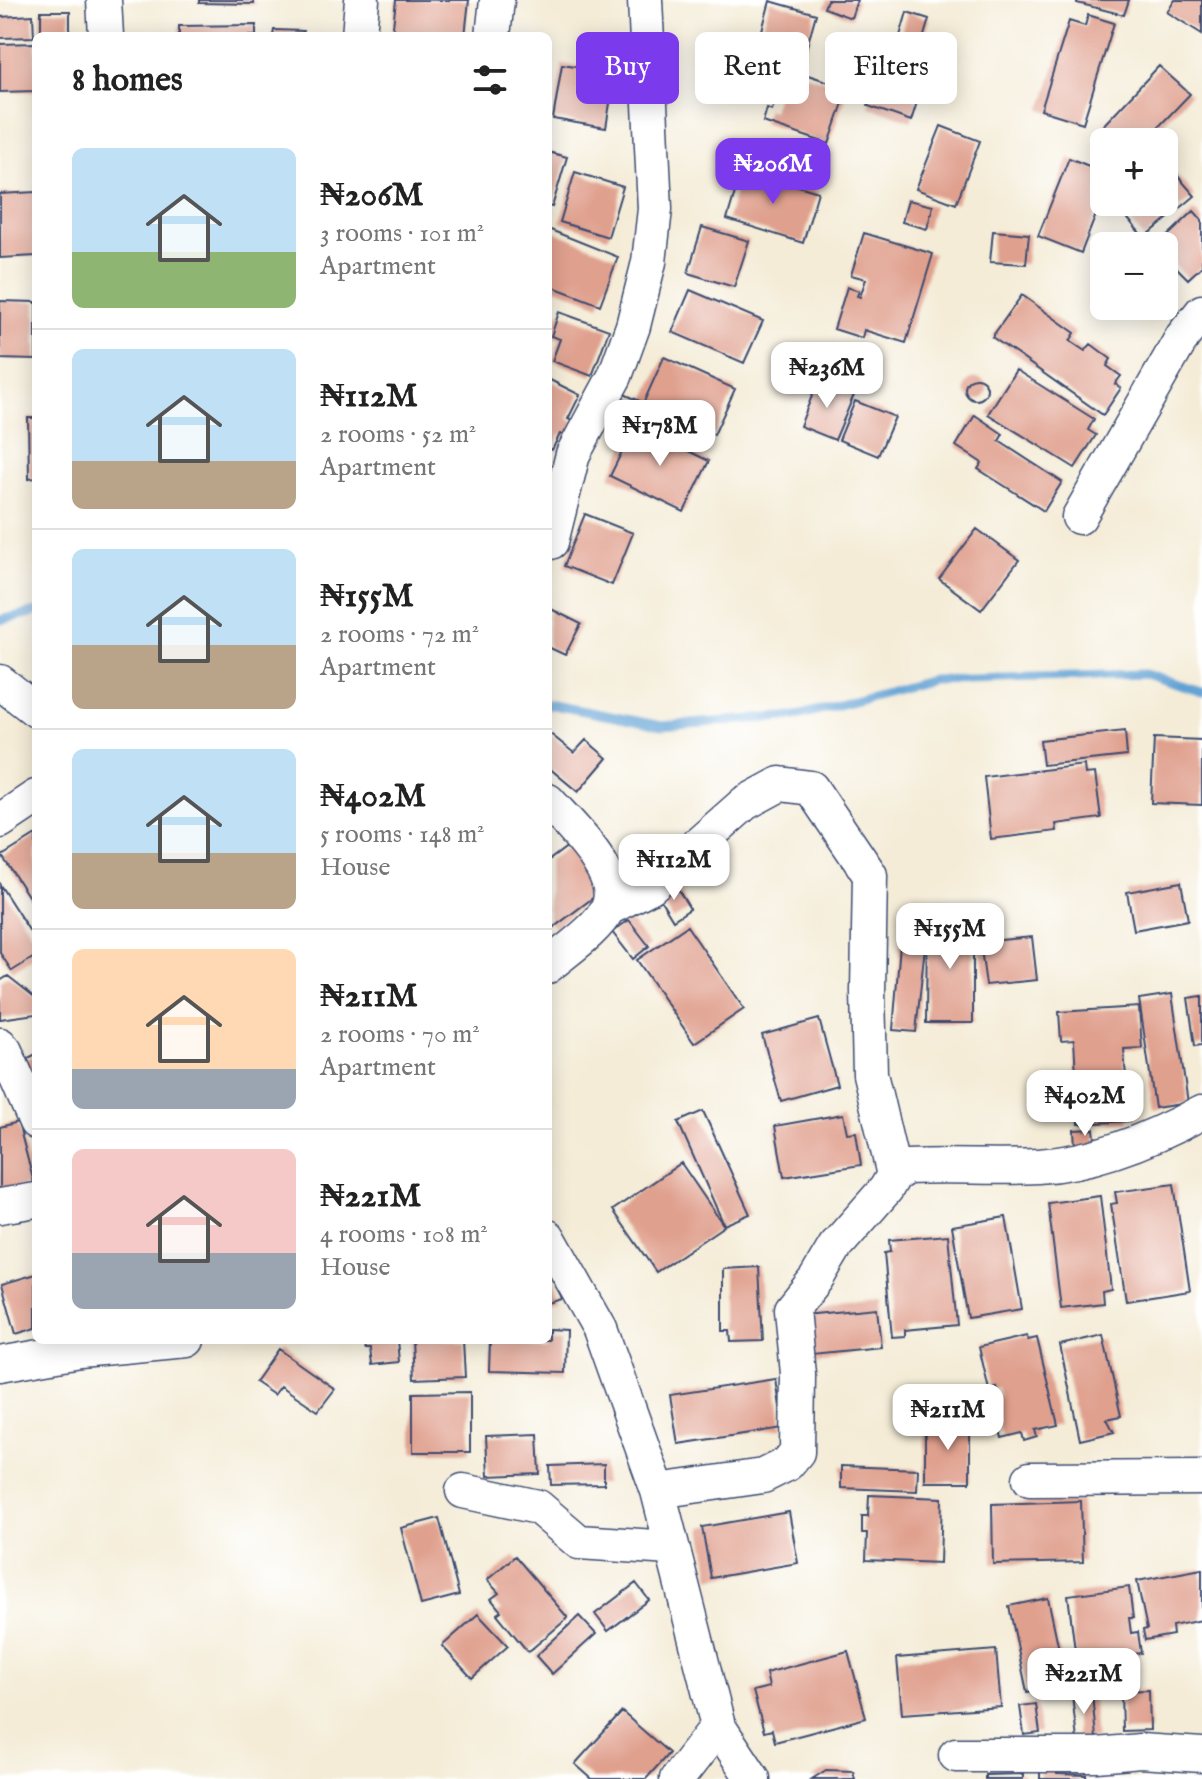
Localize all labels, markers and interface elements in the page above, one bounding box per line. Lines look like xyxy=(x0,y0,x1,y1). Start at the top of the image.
chip: Buy xyxy=(576,32,679,104)
chip: Rent xyxy=(695,32,809,104)
chip: Filters xyxy=(825,32,957,104)
icon: filters xyxy=(468,58,512,102)
text: 8 homes xyxy=(72,59,183,102)
map controls xyxy=(1090,128,1178,320)
button: + xyxy=(1090,128,1178,216)
pin: ₦206M xyxy=(717,138,829,206)
text: ₦206M xyxy=(733,147,813,180)
text: ₦206M xyxy=(320,174,424,217)
icon: home xyxy=(136,180,232,276)
text: 3 rooms · 101 m² xyxy=(320,217,484,250)
button: − xyxy=(1090,232,1178,320)
text: Apartment xyxy=(320,250,436,283)
pin: ₦236M xyxy=(771,342,883,410)
text: ₦236M xyxy=(789,351,865,384)
text: ₦112M xyxy=(320,375,418,418)
icon: home xyxy=(136,381,232,477)
pin: ₦178M xyxy=(604,400,716,468)
text: ₦178M xyxy=(622,409,698,442)
text: 2 rooms · 52 m² xyxy=(320,418,476,451)
text: Apartment xyxy=(320,451,436,484)
text: ₦155M xyxy=(320,575,414,618)
icon: home xyxy=(136,581,232,677)
text: 2 rooms · 72 m² xyxy=(320,618,479,651)
text: Apartment xyxy=(320,651,436,684)
text: ₦402M xyxy=(320,775,426,818)
icon: home xyxy=(136,781,232,877)
text: 5 rooms · 148 m² xyxy=(320,818,485,851)
pin: ₦112M xyxy=(618,834,730,902)
text: ₦112M xyxy=(637,843,711,876)
text: House xyxy=(320,851,390,884)
pin: ₦155M xyxy=(894,903,1006,971)
text: ₦155M xyxy=(914,912,986,945)
text: ₦211M xyxy=(320,975,418,1018)
icon: home xyxy=(136,981,232,1077)
text: 2 rooms · 70 m² xyxy=(320,1018,480,1051)
text: Apartment xyxy=(320,1051,436,1084)
pin: ₦402M xyxy=(1029,1070,1141,1138)
text: ₦402M xyxy=(1045,1079,1125,1112)
text: ₦221M xyxy=(320,1175,421,1218)
icon: home xyxy=(136,1181,232,1277)
text: 4 rooms · 108 m² xyxy=(320,1218,488,1251)
text: House xyxy=(320,1251,390,1284)
pin: ₦211M xyxy=(892,1384,1004,1452)
text: ₦211M xyxy=(911,1393,985,1426)
pin: ₦221M xyxy=(1028,1648,1140,1716)
text: ₦221M xyxy=(1045,1657,1123,1690)

